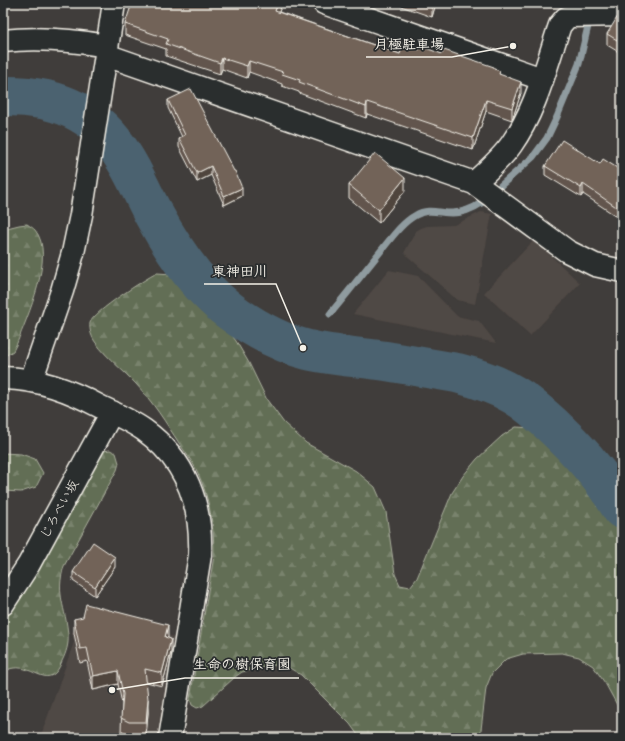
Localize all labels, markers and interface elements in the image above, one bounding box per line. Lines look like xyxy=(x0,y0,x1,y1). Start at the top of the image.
callout: 月極駐車場 xyxy=(366,31,452,57)
text: 月極駐車場 xyxy=(374,36,444,53)
callout: 東神田川 xyxy=(204,258,276,284)
text: 東神田川 xyxy=(212,263,268,280)
street label: じろべい坂 xyxy=(37,477,81,541)
callout: 生命の樹保育園 xyxy=(185,652,299,678)
text: 生命の樹保育園 xyxy=(193,656,291,673)

